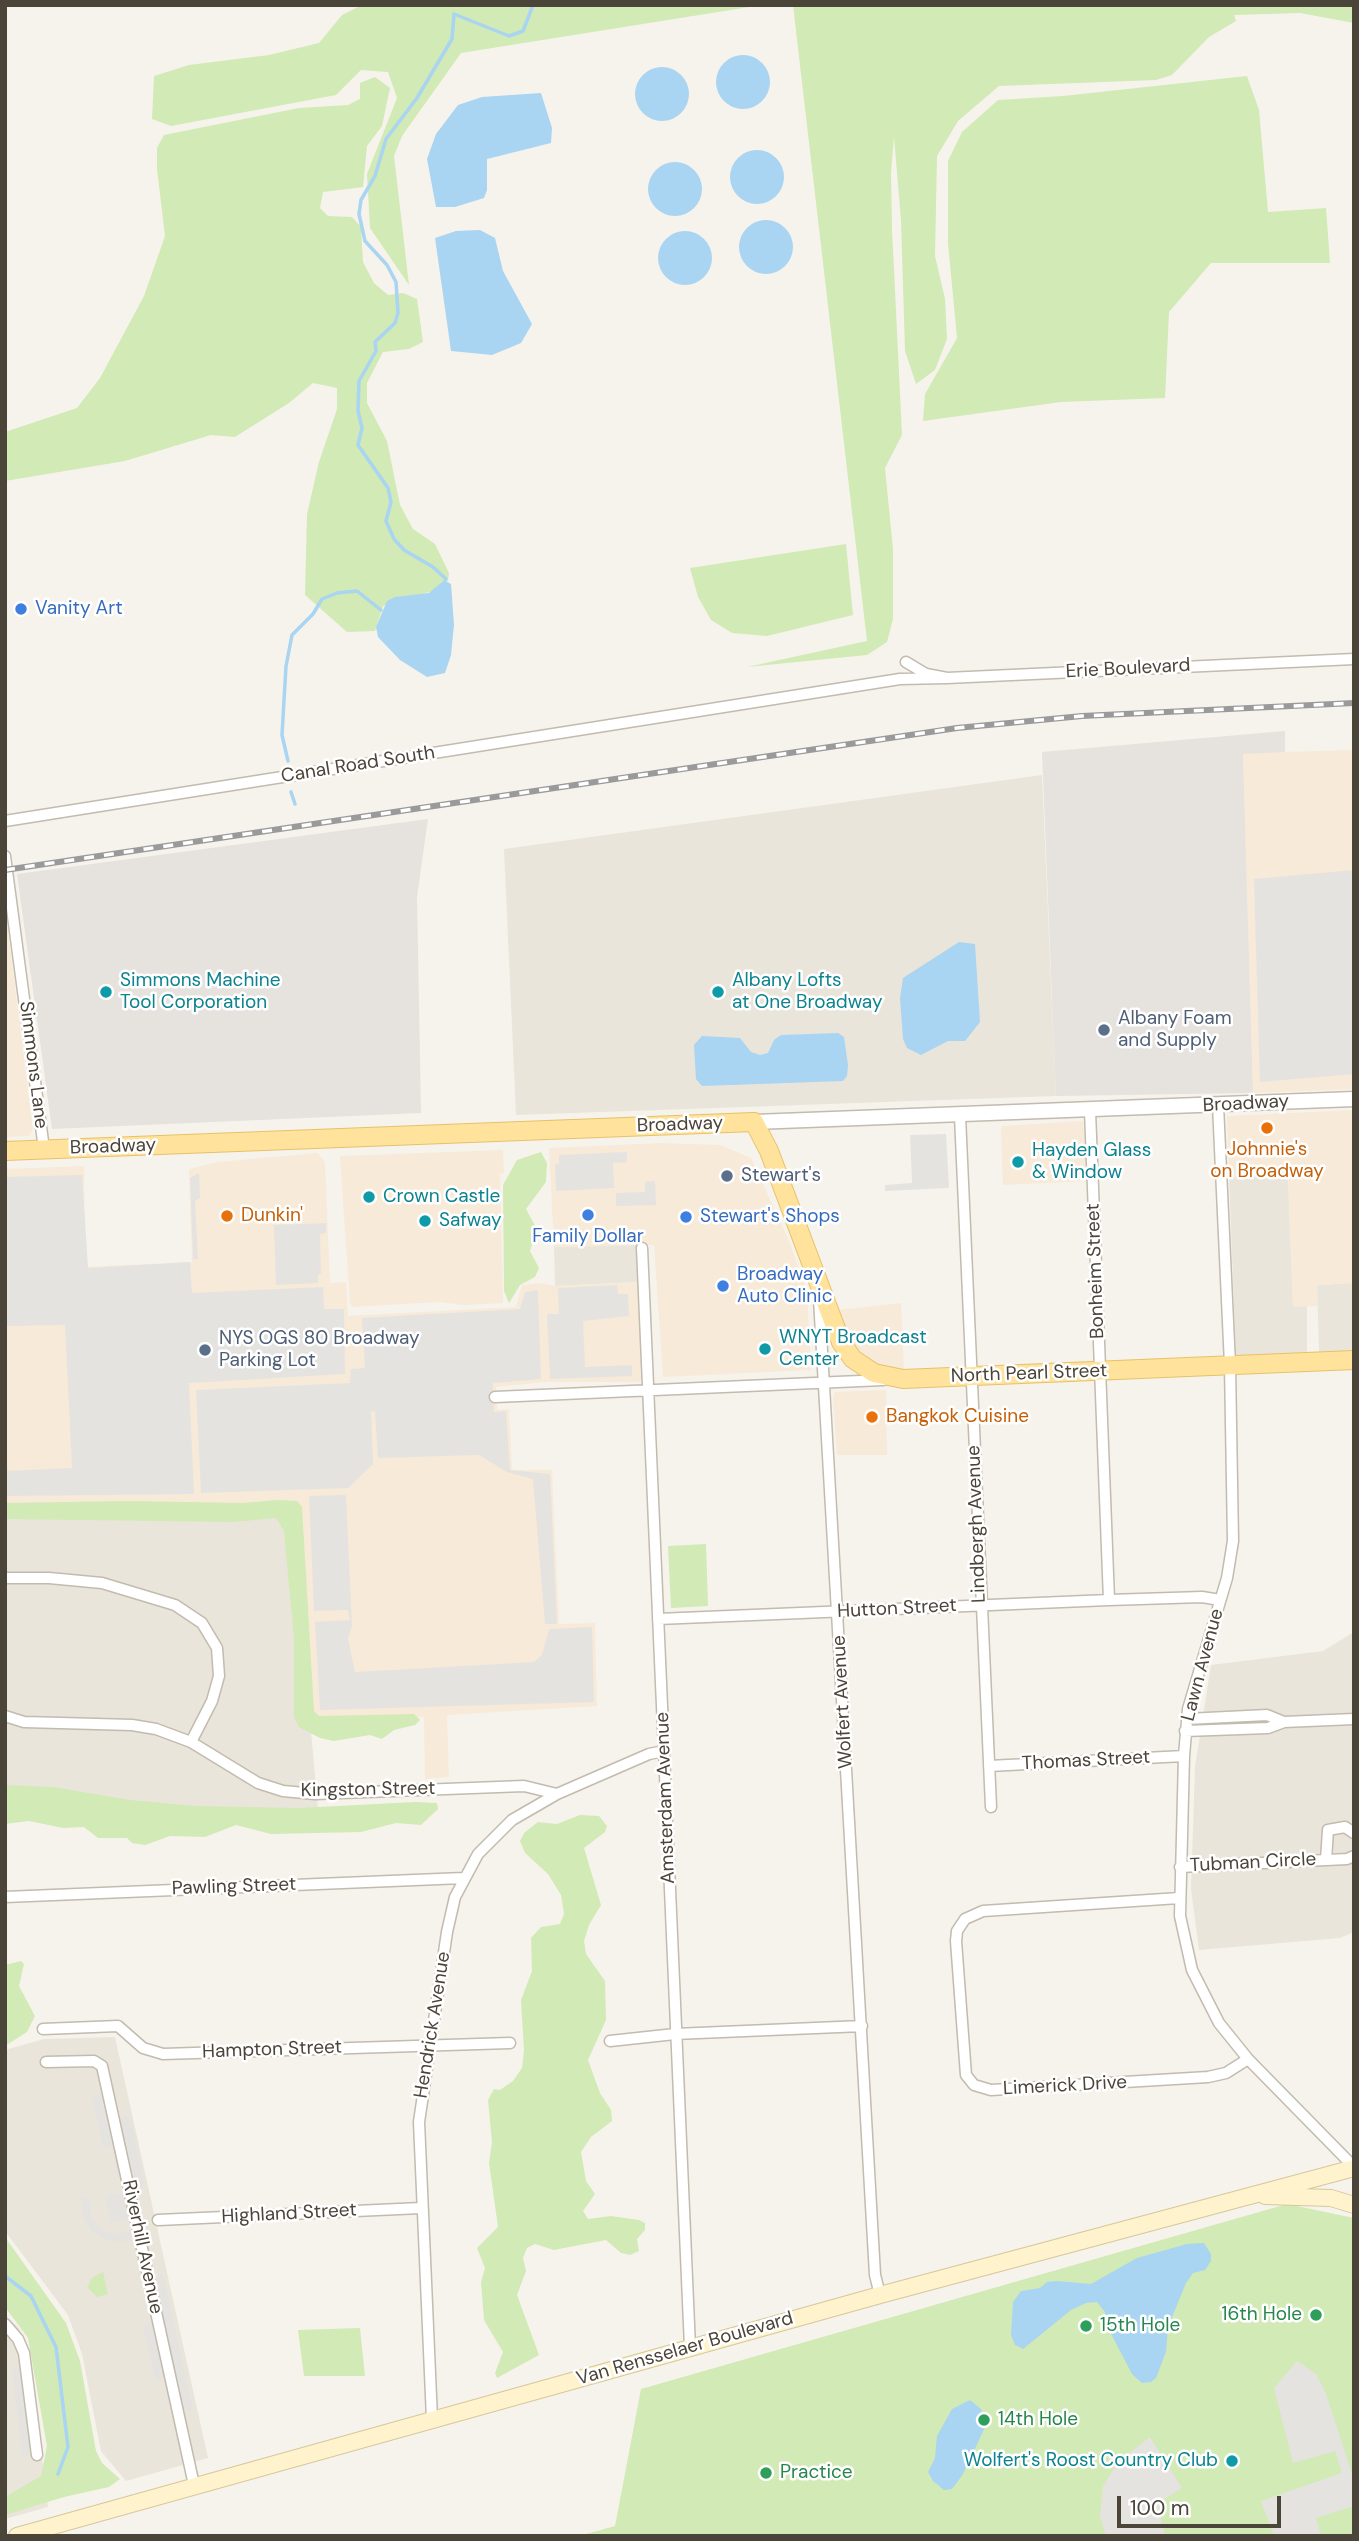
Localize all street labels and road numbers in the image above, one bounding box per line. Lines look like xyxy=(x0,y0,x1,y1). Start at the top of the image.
street label: Erie Boulevard xyxy=(1065,654,1191,684)
street label: Canal Road South xyxy=(280,742,436,788)
street label: Simmons Lane xyxy=(14,1000,52,1130)
street label: Broadway xyxy=(1202,1090,1290,1118)
street label: Broadway xyxy=(636,1112,724,1138)
street label: Broadway xyxy=(69,1134,157,1160)
street label: Bonheim Street xyxy=(1082,1203,1110,1339)
street label: North Pearl Street xyxy=(950,1360,1108,1388)
street label: Lindbergh Avenue xyxy=(963,1445,991,1603)
street label: Hutton Street xyxy=(837,1594,957,1624)
street label: Lawn Avenue xyxy=(1177,1606,1229,1724)
street label: Wolfert Avenue xyxy=(828,1635,858,1769)
street label: Amsterdam Avenue xyxy=(652,1712,680,1884)
street label: Thomas Street xyxy=(1021,1746,1151,1776)
street label: Kingston Street xyxy=(301,1777,435,1803)
street label: Tubman Circle xyxy=(1189,1848,1317,1878)
street label: Pawling Street xyxy=(171,1873,297,1901)
street label: Hendrick Avenue xyxy=(410,1950,456,2100)
street label: Hampton Street xyxy=(202,2036,342,2064)
street label: Limerick Drive xyxy=(1002,2071,1128,2101)
street label: Riverhill Avenue xyxy=(117,2178,167,2316)
street label: Highland Street xyxy=(221,2199,357,2229)
street label: Van Rensselaer Boulevard xyxy=(574,2307,796,2391)

